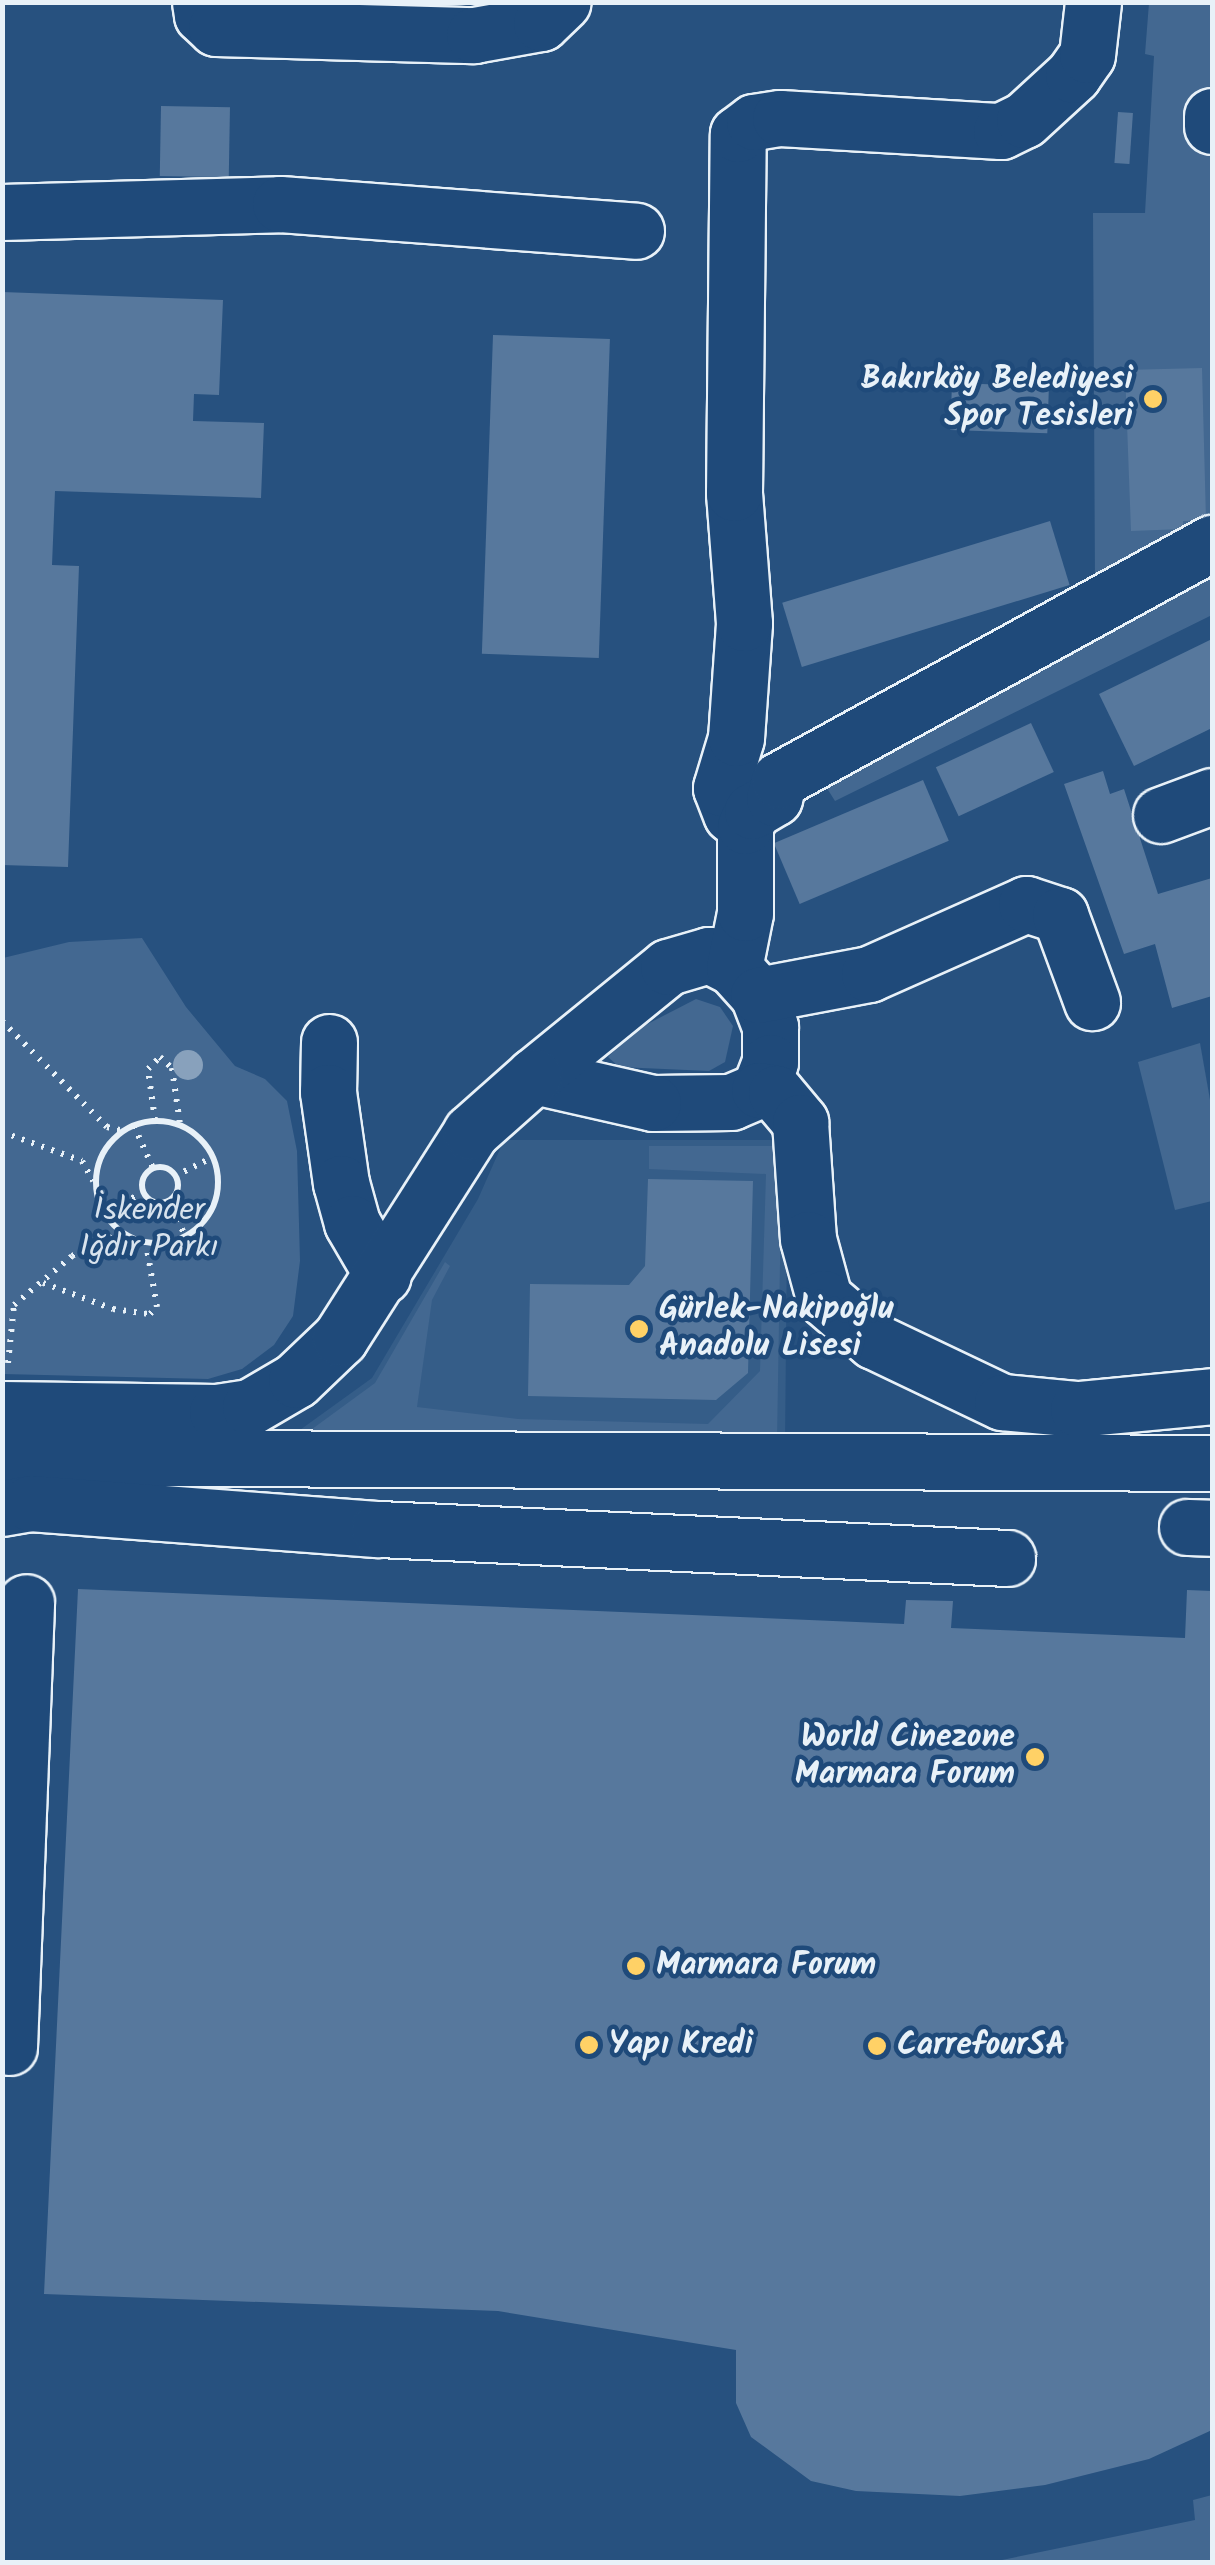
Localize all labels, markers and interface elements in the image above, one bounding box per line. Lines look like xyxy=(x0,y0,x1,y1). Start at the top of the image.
place label: Bakırköy Belediyesi Spor Tesisleri xyxy=(861,362,1133,437)
marker: Bakırköy Belediyesi Spor Tesisleri xyxy=(1142,388,1164,410)
park label: İskender Iğdır Parkı xyxy=(79,1193,219,1268)
place label: Gürlek-Nakipoğlu Anadolu Lisesi xyxy=(659,1292,893,1367)
marker: Gürlek-Nakipoğlu Anadolu Lisesi xyxy=(628,1318,650,1340)
place label: World Cinezone Marmara Forum xyxy=(795,1720,1015,1795)
marker: World Cinezone Marmara Forum xyxy=(1024,1746,1046,1768)
place label: Marmara Forum xyxy=(656,1947,876,1985)
marker: Marmara Forum xyxy=(625,1955,647,1977)
place label: Yapı Kredi xyxy=(609,2026,753,2064)
place label: CarrefourSA xyxy=(897,2027,1065,2065)
marker: Yapı Kredi xyxy=(578,2034,600,2056)
marker: CarrefourSA xyxy=(866,2035,888,2057)

